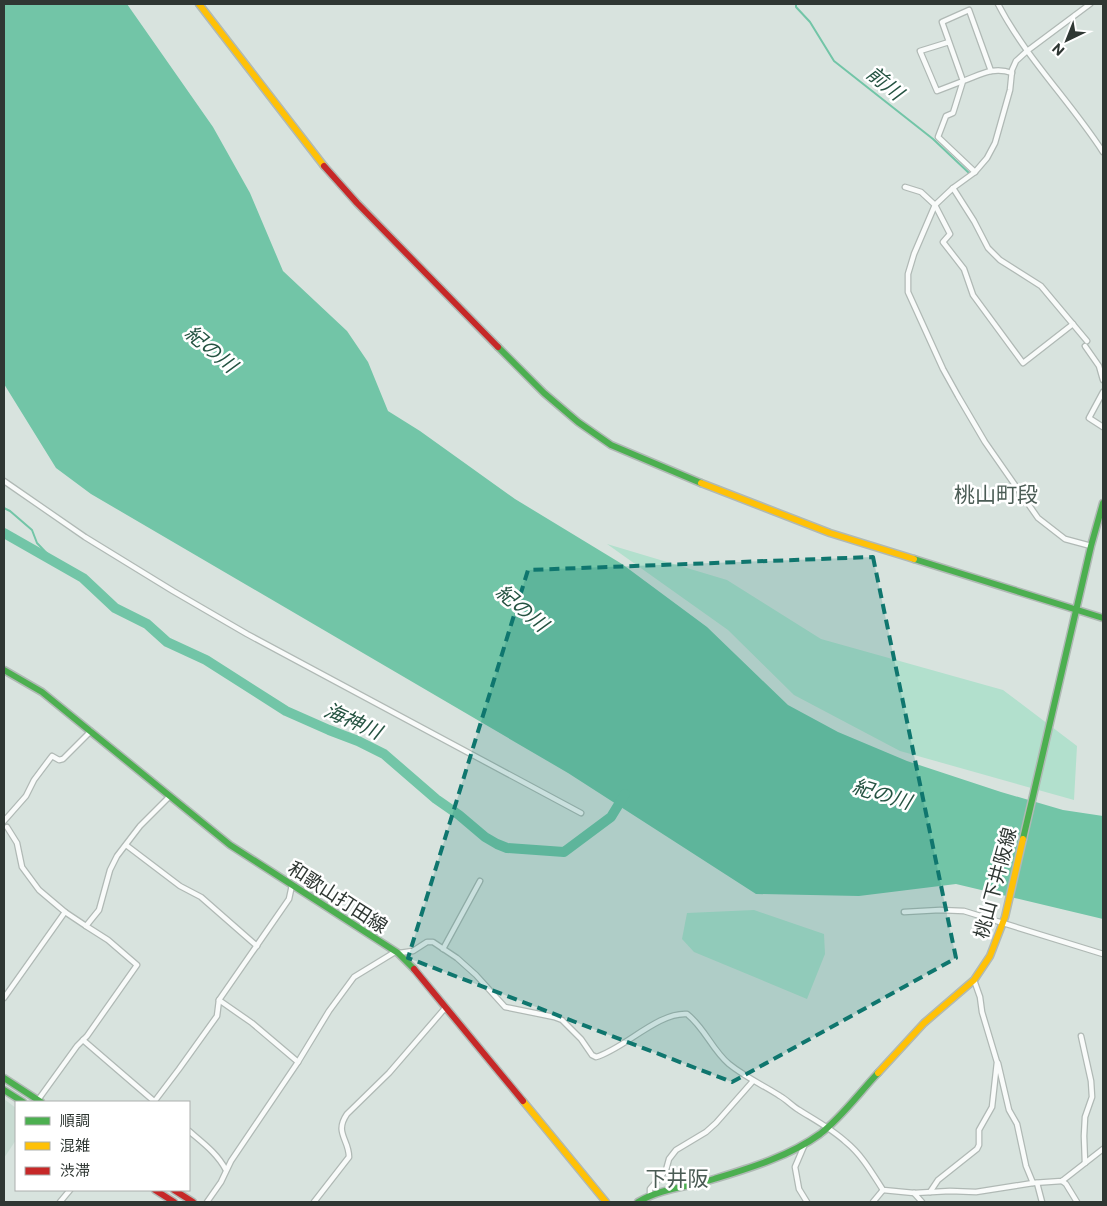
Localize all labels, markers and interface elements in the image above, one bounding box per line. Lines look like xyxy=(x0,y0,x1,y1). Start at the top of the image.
north arrow xyxy=(1042,15,1092,65)
text: N xyxy=(1048,40,1067,60)
water label: 前川 xyxy=(863,60,910,105)
water label: 紀の川 xyxy=(181,320,244,378)
district label: 桃山町段 xyxy=(954,481,1038,506)
water label: 紀の川 xyxy=(492,579,555,637)
water label: 海神川 xyxy=(321,697,388,744)
water label: 紀の川 xyxy=(850,773,916,814)
street label: 桃山下井阪線 xyxy=(969,825,1020,941)
street label: 和歌山打田線 xyxy=(284,856,392,937)
legend xyxy=(15,1101,190,1191)
text: 順調 xyxy=(60,1111,90,1129)
text: 混雑 xyxy=(60,1136,90,1154)
text: 渋滞 xyxy=(60,1161,90,1179)
district label: 下井阪 xyxy=(646,1165,709,1190)

